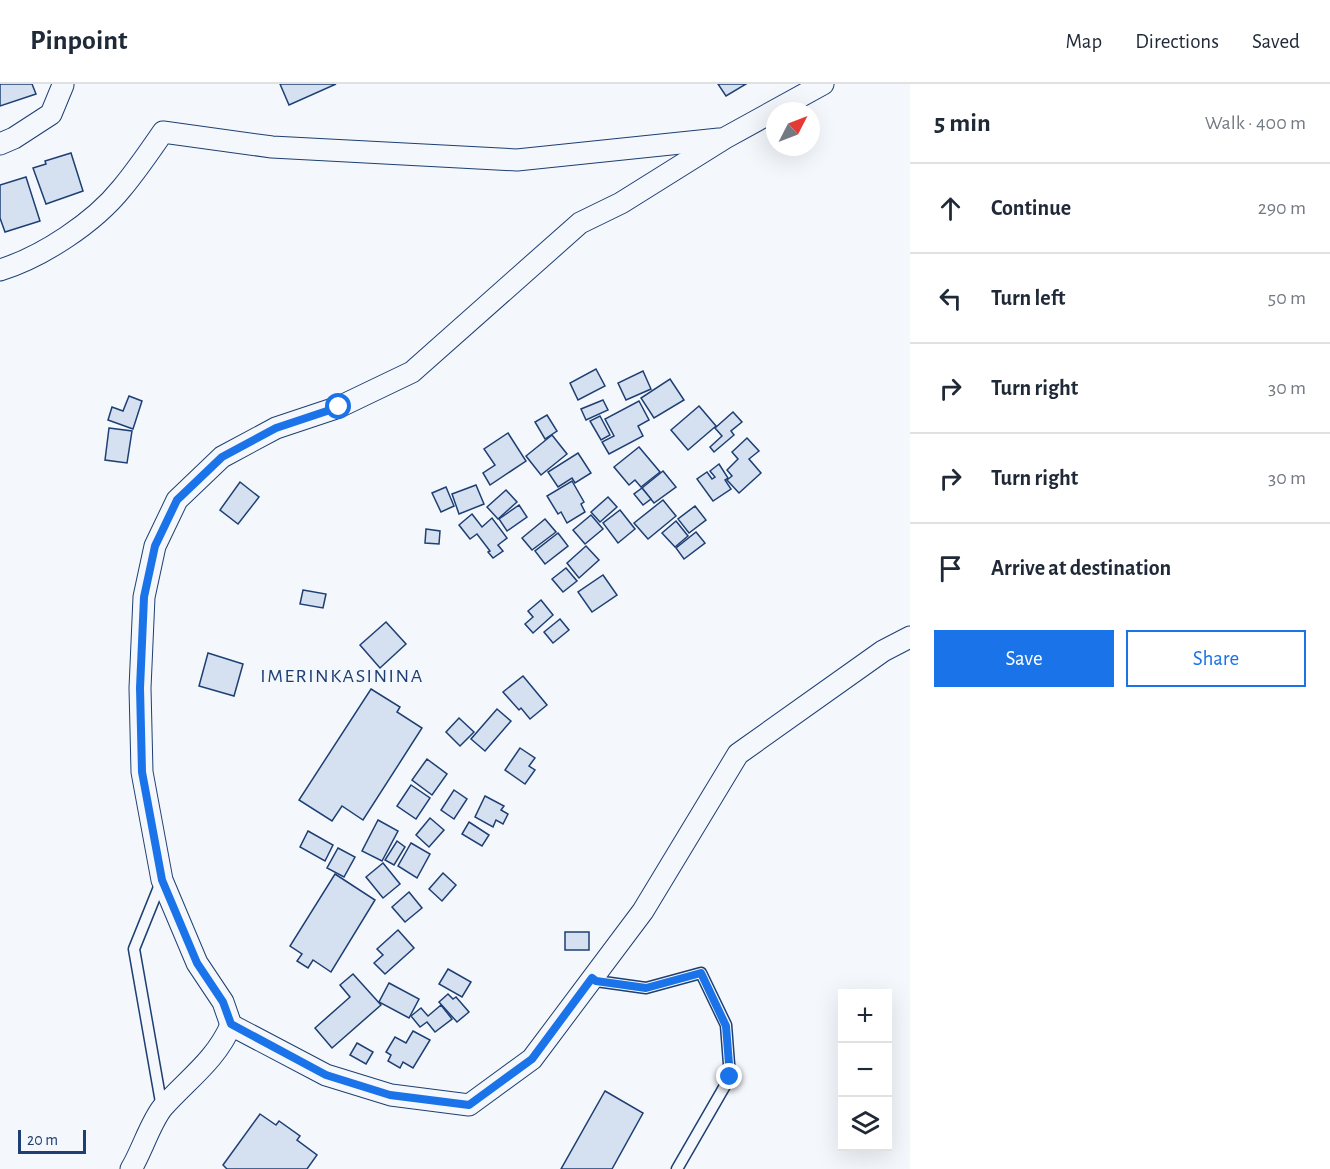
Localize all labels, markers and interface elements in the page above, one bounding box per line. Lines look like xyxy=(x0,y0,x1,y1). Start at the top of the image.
text: Pinpoint xyxy=(30,27,128,55)
text: Map xyxy=(1066,31,1102,52)
text: Directions xyxy=(1135,31,1219,52)
text: Saved xyxy=(1252,31,1300,52)
north arrow xyxy=(766,102,820,156)
text: 5 min xyxy=(934,110,991,136)
text: Walk · 400 m xyxy=(1205,113,1306,133)
icon: ahead xyxy=(934,192,967,225)
text: Continue xyxy=(991,197,1071,219)
text: 290 m xyxy=(1258,198,1306,218)
icon: left xyxy=(934,282,967,315)
text: Turn left xyxy=(991,287,1065,309)
text: 50 m xyxy=(1268,288,1306,308)
icon: right xyxy=(934,372,967,405)
text: Turn right xyxy=(991,377,1078,399)
text: 30 m xyxy=(1268,378,1306,398)
route start xyxy=(325,393,351,419)
icon: right xyxy=(934,462,967,495)
text: Turn right xyxy=(991,467,1078,489)
text: 30 m xyxy=(1268,468,1306,488)
icon: arrive xyxy=(934,552,967,585)
text: Arrive at destination xyxy=(991,557,1171,579)
button: Save xyxy=(934,630,1114,687)
button: Share xyxy=(1126,630,1306,687)
district label: IMERINKASININA xyxy=(260,666,424,686)
map controls xyxy=(838,989,892,1151)
button: + xyxy=(838,989,892,1043)
button: − xyxy=(838,1043,892,1097)
route end xyxy=(716,1063,742,1089)
button: layers xyxy=(838,1097,892,1151)
scale bar xyxy=(18,1127,86,1154)
text: 20 m xyxy=(27,1132,58,1148)

